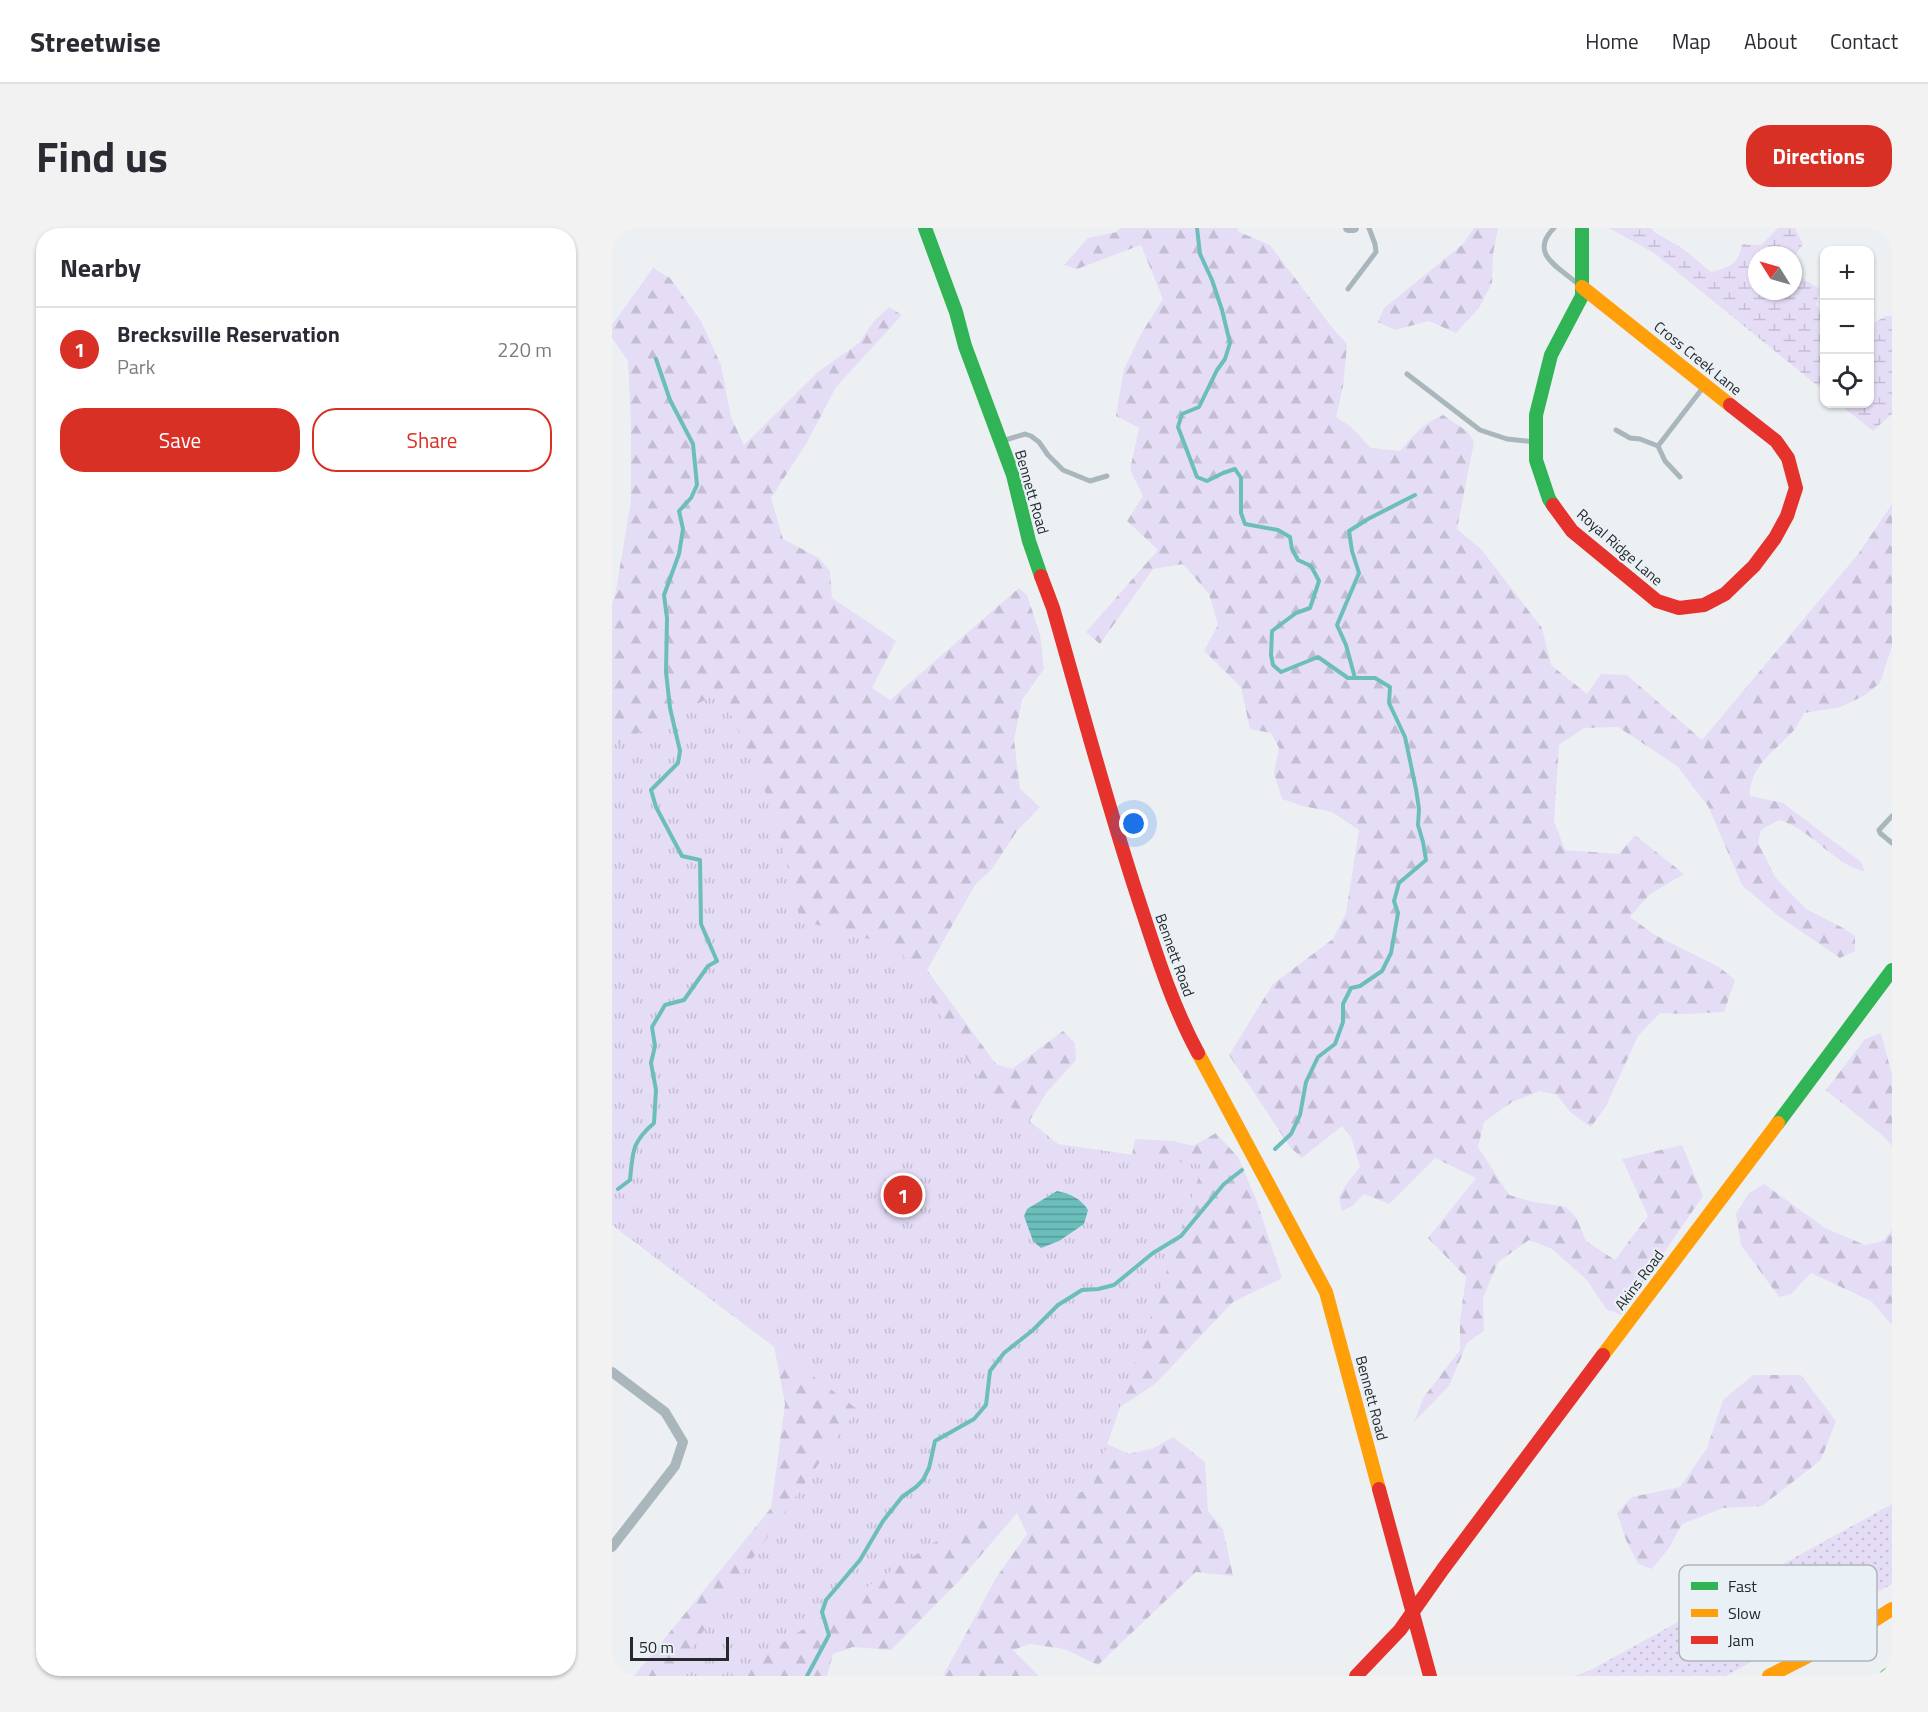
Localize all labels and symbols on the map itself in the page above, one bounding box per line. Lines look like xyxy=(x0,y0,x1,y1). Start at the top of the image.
north arrow xyxy=(1748,246,1802,300)
street label: Cross Creek Lane xyxy=(1649,315,1747,401)
street label: Bennett Road xyxy=(1009,447,1055,537)
street label: Royal Ridge Lane xyxy=(1572,503,1668,591)
your location xyxy=(1119,809,1148,838)
street label: Bennett Road xyxy=(1149,910,1201,1000)
pin: 1 xyxy=(884,1172,922,1218)
street label: Akins Road xyxy=(1609,1245,1669,1315)
street label: Bennett Road xyxy=(1350,1353,1394,1443)
legend xyxy=(1679,1565,1877,1661)
text: Fast xyxy=(1728,1574,1757,1598)
text: Slow xyxy=(1728,1601,1761,1625)
text: Jam xyxy=(1728,1628,1754,1652)
scale bar xyxy=(630,1634,729,1662)

